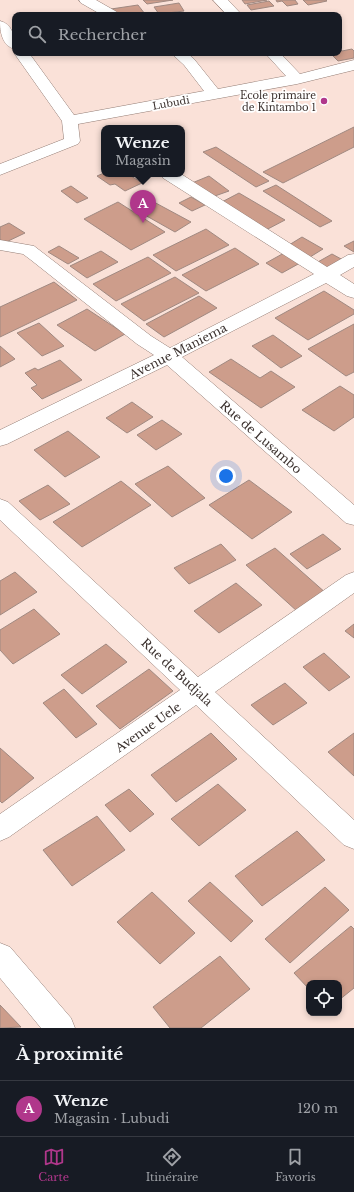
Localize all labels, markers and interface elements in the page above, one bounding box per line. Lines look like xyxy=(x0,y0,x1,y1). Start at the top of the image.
search box xyxy=(12,12,342,56)
icon: search xyxy=(26,23,48,45)
text: Rechercher xyxy=(58,25,146,44)
place label: Ecole primaire de Kintambo 1 xyxy=(240,89,316,114)
street label: Lubudi xyxy=(151,93,191,113)
marker: Ecole primaire de Kintambo 1 xyxy=(319,96,329,106)
popup xyxy=(101,125,185,177)
text: Wenze xyxy=(115,133,169,152)
text: Magasin xyxy=(115,152,171,169)
pin: A xyxy=(130,190,156,223)
street label: Avenue Maniema xyxy=(126,320,230,383)
street label: Rue de Lusambo xyxy=(217,397,305,477)
your location xyxy=(216,466,236,486)
street label: Rue de Budjala xyxy=(138,635,216,709)
street label: Avenue Uele xyxy=(111,699,184,756)
map controls xyxy=(306,980,342,1016)
button: locate xyxy=(306,980,342,1016)
text: À proximité xyxy=(16,1044,123,1065)
text: Wenze xyxy=(54,1091,108,1110)
text: A xyxy=(24,1100,34,1117)
text: 120 m xyxy=(297,1100,338,1117)
text: Magasin · Lubudi xyxy=(54,1110,169,1127)
tab: Carte xyxy=(38,1146,69,1184)
tab: Itinéraire xyxy=(146,1146,198,1184)
tab: Favoris xyxy=(275,1146,316,1184)

